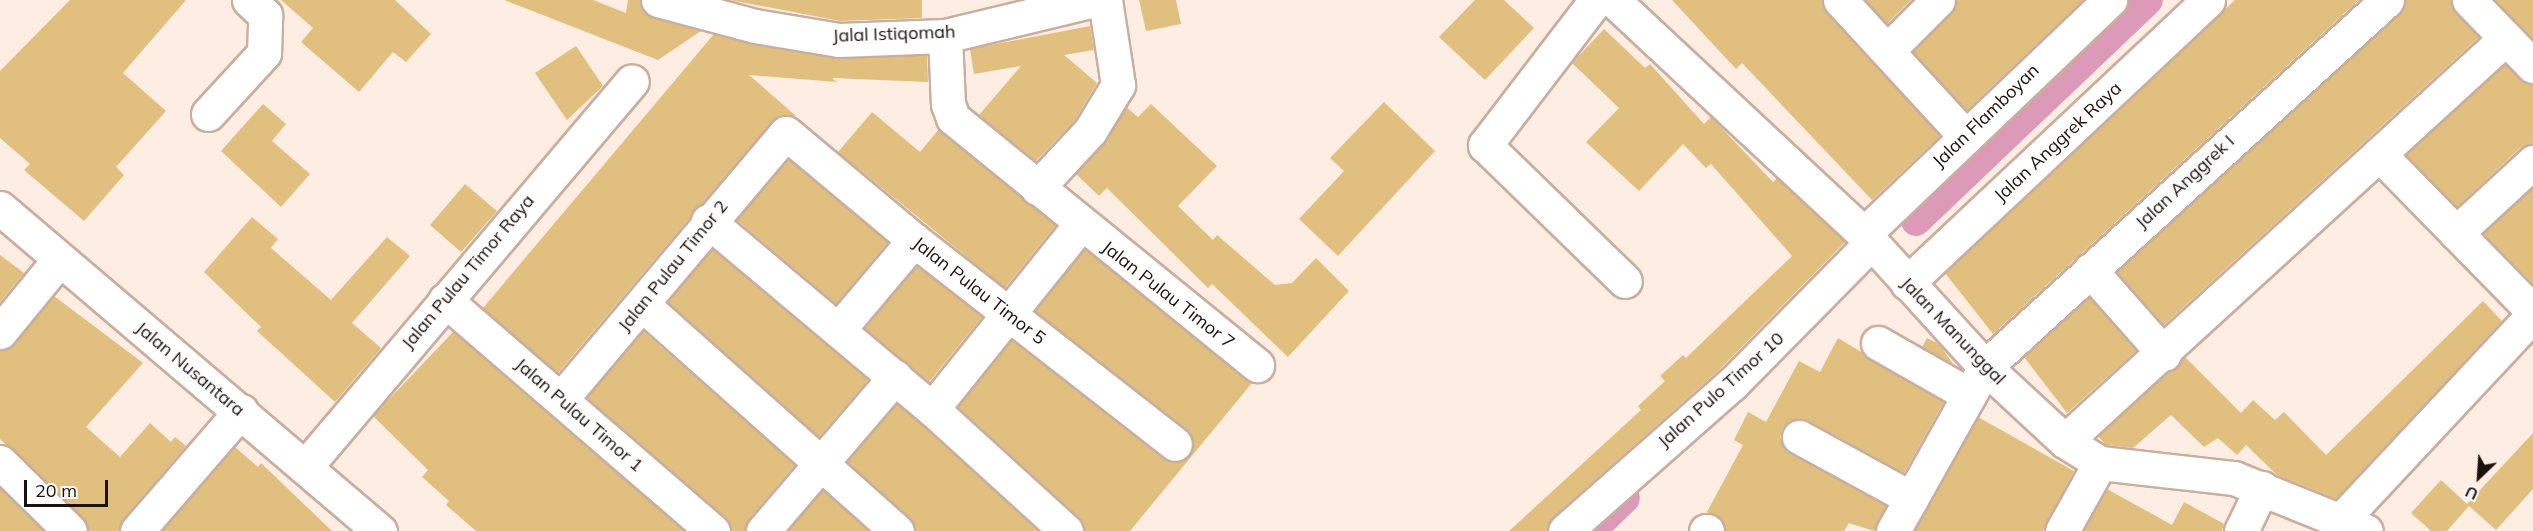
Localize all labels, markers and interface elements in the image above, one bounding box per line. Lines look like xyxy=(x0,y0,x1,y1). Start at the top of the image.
street label: Jalal Istiqomah xyxy=(832,21,956,47)
street label: Jalan Flamboyan xyxy=(1928,60,2044,172)
street label: Jalan Anggrek Raya xyxy=(1990,77,2126,207)
street label: Jalan Anggrek I xyxy=(2131,131,2239,233)
street label: Jalan Pulau Timor Raya xyxy=(397,190,539,354)
street label: Jalan Pulau Timor 2 xyxy=(613,196,733,336)
street label: Jalan Pulau Timor 5 xyxy=(908,232,1050,350)
street label: Jalan Pulau Timor 7 xyxy=(1097,236,1239,354)
street label: Jalan Manunggal xyxy=(1896,273,2010,389)
street label: Jalan Nusantara xyxy=(131,317,249,421)
street label: Jalan Pulo Timor 10 xyxy=(1653,328,1789,452)
street label: Jalan Pulau Timor 1 xyxy=(511,354,647,476)
north arrow xyxy=(2449,447,2509,507)
scale bar xyxy=(27,468,111,506)
text: 20 m xyxy=(35,479,77,502)
text: U xyxy=(2462,482,2481,505)

